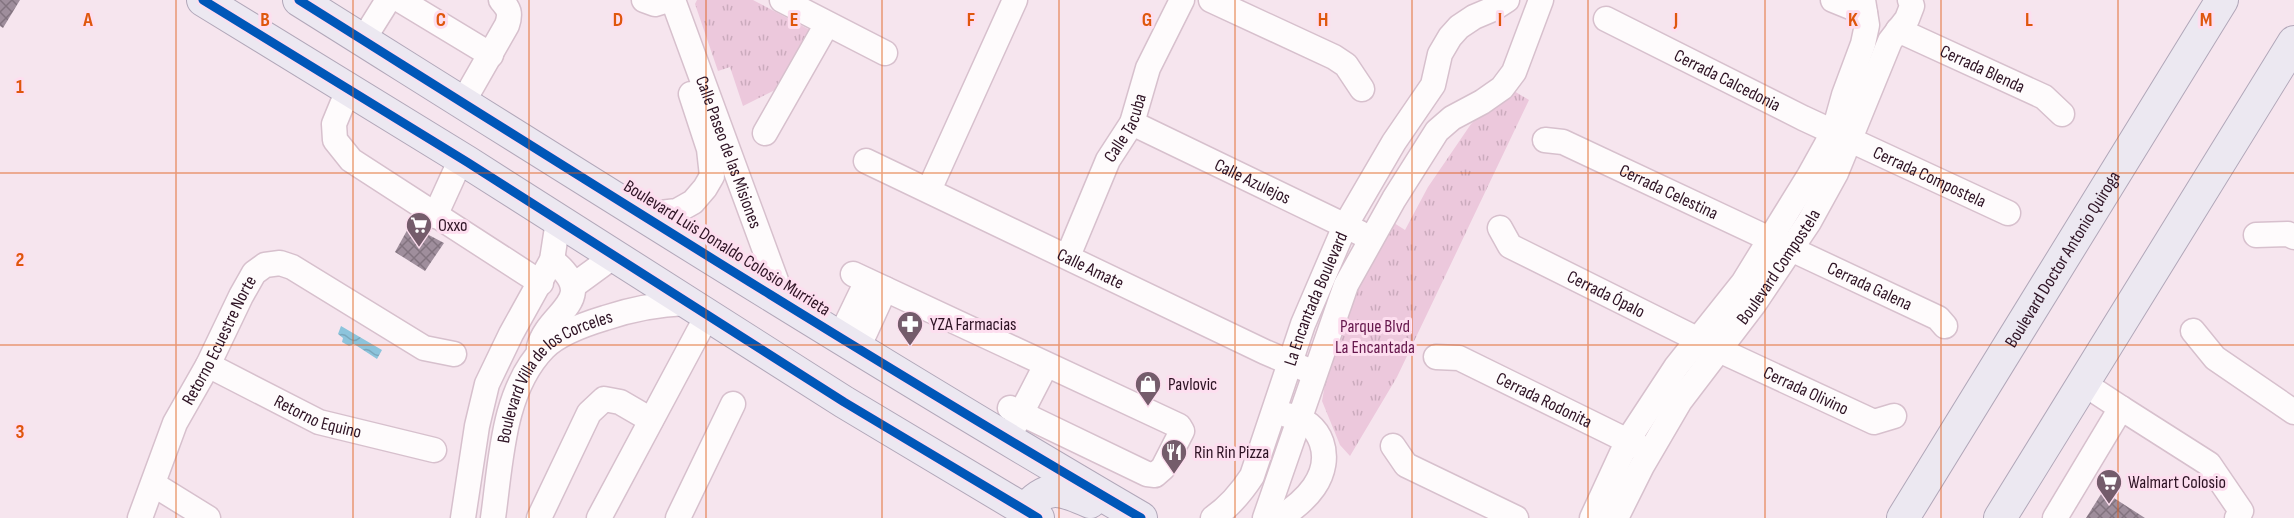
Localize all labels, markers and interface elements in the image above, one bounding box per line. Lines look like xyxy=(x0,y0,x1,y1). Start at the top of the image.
text: A xyxy=(82,8,93,32)
text: B xyxy=(260,8,270,32)
text: C xyxy=(436,8,446,32)
text: D xyxy=(613,8,623,32)
text: E xyxy=(790,8,798,32)
text: F xyxy=(967,8,975,32)
text: G xyxy=(1142,8,1152,32)
text: H xyxy=(1318,8,1328,32)
text: I xyxy=(1498,8,1502,32)
text: J xyxy=(1673,8,1678,32)
text: K xyxy=(1848,8,1858,32)
text: L xyxy=(2025,8,2033,32)
text: M xyxy=(2200,8,2212,32)
street label: Cerrada Blenda xyxy=(1937,40,2028,97)
street label: Cerrada Calcedonia xyxy=(1671,45,1784,116)
street label: Calle Paseo de las Misiones xyxy=(691,73,766,231)
text: 1 xyxy=(16,75,24,99)
street label: Calle Tacuba xyxy=(1099,91,1151,166)
street label: Cerrada Compostela xyxy=(1870,141,1989,212)
street label: Calle Azulejos xyxy=(1211,154,1294,208)
street label: Cerrada Celestina xyxy=(1616,160,1722,224)
street label: Boulevard Doctor Antonio Quiroga xyxy=(2000,167,2125,351)
street label: Boulevard Luis Donaldo Colosio Murrieta xyxy=(620,176,834,320)
street label: Boulevard Compostela xyxy=(1732,205,1825,328)
supermarket icon: Oxxo xyxy=(404,210,434,248)
place label: Oxxo xyxy=(438,215,468,236)
street label: La Encantada Boulevard xyxy=(1279,229,1352,368)
street label: Calle Amate xyxy=(1054,244,1127,293)
text: 2 xyxy=(16,248,24,272)
street label: Cerrada Galena xyxy=(1824,257,1916,315)
street label: Cerrada Ópalo xyxy=(1564,266,1649,322)
street label: Retorno Ecuestre Norte xyxy=(177,272,261,409)
street label: Boulevard Villa de los Corceles xyxy=(493,306,615,445)
pharmacy icon: YZA Farmacias xyxy=(895,309,925,347)
place label: YZA Farmacias xyxy=(930,314,1017,335)
park label: Parque Blvd La Encantada xyxy=(1335,316,1415,358)
street label: Cerrada Olivino xyxy=(1760,362,1852,419)
street label: Cerrada Rodonita xyxy=(1493,368,1596,432)
shop icon: Pavlovic xyxy=(1133,369,1163,407)
place label: Pavlovic xyxy=(1168,374,1217,395)
street label: Retorno Equino xyxy=(271,390,364,442)
text: 3 xyxy=(16,420,25,444)
restaurant icon: Rin Rin Pizza xyxy=(1159,437,1189,475)
place label: Rin Rin Pizza xyxy=(1194,442,1269,463)
supermarket icon: Walmart Colosio xyxy=(2094,467,2124,505)
place label: Walmart Colosio xyxy=(2128,472,2226,493)

